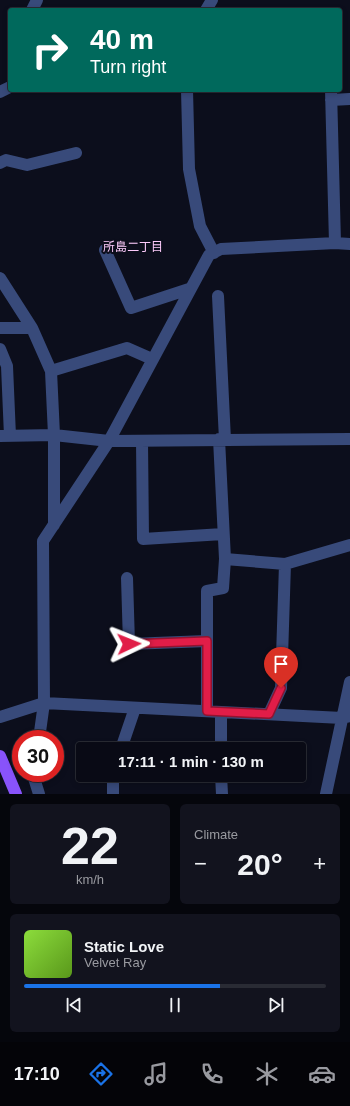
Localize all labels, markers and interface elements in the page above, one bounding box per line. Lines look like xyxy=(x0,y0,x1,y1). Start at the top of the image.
icon: right xyxy=(24,24,76,76)
text: 40 m xyxy=(90,24,154,55)
text: Turn right xyxy=(90,57,166,77)
district label: 所島二丁目 xyxy=(103,240,163,254)
position arrow xyxy=(108,623,150,665)
pin xyxy=(264,647,298,688)
icon: arrive xyxy=(270,653,292,675)
speed limit sign: 30 xyxy=(12,730,64,782)
text: 17:11 · 1 min · 130 m xyxy=(118,753,264,770)
text: 22 xyxy=(61,817,119,875)
text: Climate xyxy=(194,827,238,842)
text: 20° xyxy=(237,848,283,881)
text: − xyxy=(194,851,207,876)
text: + xyxy=(313,851,326,876)
text: km/h xyxy=(76,872,104,887)
text: Static Love xyxy=(84,938,164,955)
text: Velvet Ray xyxy=(84,955,146,970)
icon: previous xyxy=(63,994,85,1016)
icon: pause xyxy=(164,994,186,1016)
icon: next xyxy=(265,994,287,1016)
icon: directions xyxy=(87,1060,115,1088)
icon: music xyxy=(142,1060,170,1088)
icon: phone xyxy=(198,1060,226,1088)
icon: climate xyxy=(253,1060,281,1088)
icon: car xyxy=(308,1060,336,1088)
text: 17:10 xyxy=(14,1064,60,1084)

